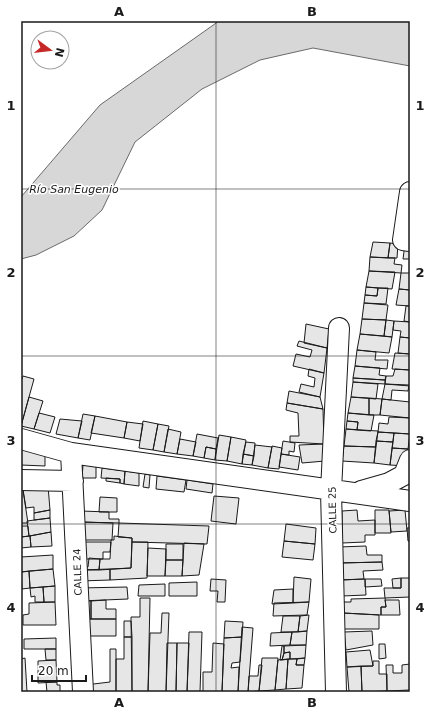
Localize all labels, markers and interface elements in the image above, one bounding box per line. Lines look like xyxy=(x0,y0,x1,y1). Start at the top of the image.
text: A xyxy=(114,4,124,19)
text: B xyxy=(307,4,317,19)
north arrow xyxy=(30,30,70,70)
text: N xyxy=(52,46,67,59)
text: 1 xyxy=(6,98,16,113)
text: 1 xyxy=(415,98,425,113)
water label: Río San Eugenio xyxy=(29,183,119,196)
text: 2 xyxy=(6,265,16,280)
text: 2 xyxy=(415,265,425,280)
text: 3 xyxy=(6,433,16,448)
text: 3 xyxy=(415,433,425,448)
street label: CALLE 25 xyxy=(327,486,338,534)
street label: CALLE 24 xyxy=(71,548,84,596)
text: 4 xyxy=(6,600,16,615)
text: 4 xyxy=(415,600,425,615)
scale bar xyxy=(32,657,86,683)
text: 20 m xyxy=(38,664,69,678)
text: A xyxy=(114,695,124,710)
text: B xyxy=(307,695,317,710)

